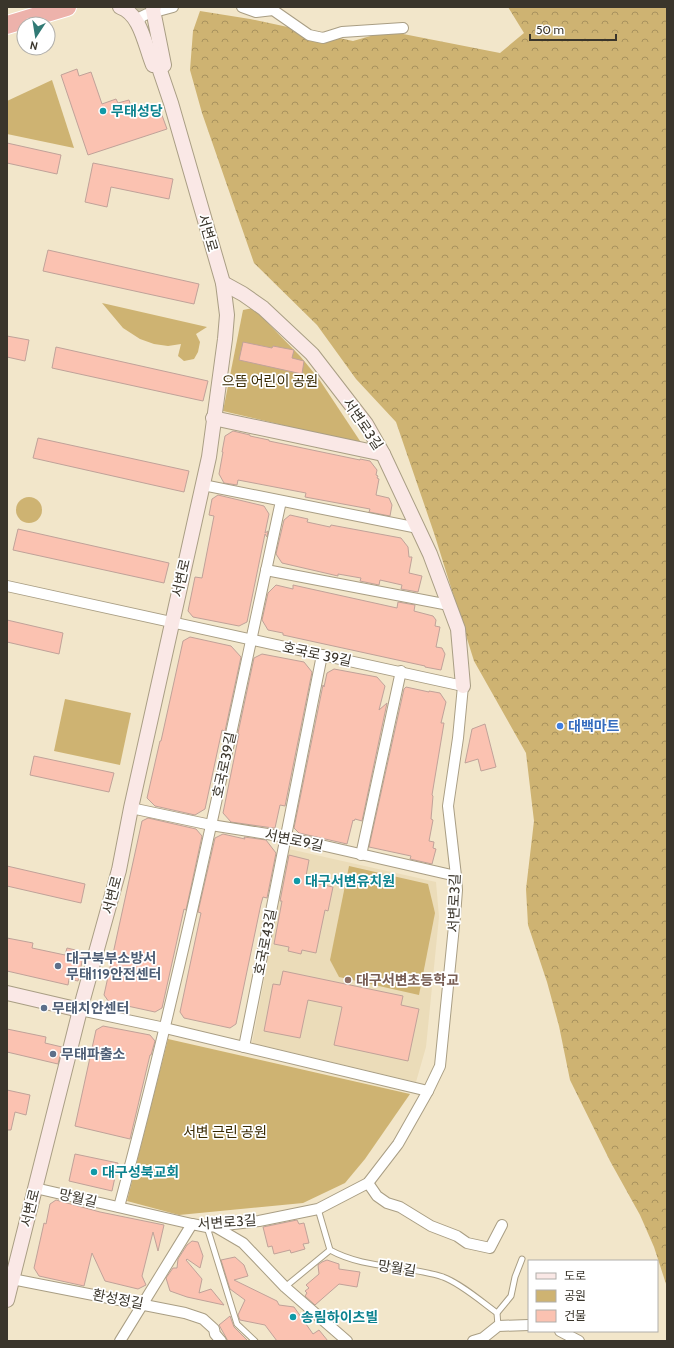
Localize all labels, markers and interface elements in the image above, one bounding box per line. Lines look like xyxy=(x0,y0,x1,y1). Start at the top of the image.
north arrow xyxy=(16,16,56,56)
scale bar xyxy=(530,16,616,42)
text: 50 m xyxy=(536,22,564,37)
text: N xyxy=(29,38,39,53)
place label: 무태성당 xyxy=(111,102,163,120)
marker: 무태성당 xyxy=(98,106,108,116)
street label: 서변로 xyxy=(194,212,222,254)
park label: 으뜸 어린이 공원 xyxy=(222,372,318,390)
street label: 서변로3길 xyxy=(339,394,387,454)
street label: 서변로 xyxy=(168,557,194,599)
street label: 호국로 39길 xyxy=(281,638,353,670)
place label: 대백마트 xyxy=(568,717,620,735)
marker: 대백마트 xyxy=(555,721,565,731)
street label: 호국로39길 xyxy=(208,730,240,800)
street label: 서변로9길 xyxy=(263,825,325,855)
place label: 대구서변유치원 xyxy=(305,872,395,890)
street label: 서변로3길 xyxy=(444,873,464,933)
street label: 서변로 xyxy=(98,874,126,916)
marker: 대구서변유치원 xyxy=(292,876,302,886)
street label: 호국로43길 xyxy=(250,907,280,977)
place label: 대구북부소방서 무태119안전센터 xyxy=(66,949,161,983)
marker: 대구북부소방서 무태119안전센터 xyxy=(53,961,63,971)
place label: 대구서변초등학교 xyxy=(356,971,459,989)
marker: 대구서변초등학교 xyxy=(343,975,353,985)
place label: 무태치안센터 xyxy=(52,999,129,1017)
marker: 무태치안센터 xyxy=(39,1003,49,1013)
place label: 무태파출소 xyxy=(61,1045,126,1063)
marker: 무태파출소 xyxy=(48,1049,58,1059)
park label: 서변 근린 공원 xyxy=(183,1123,267,1141)
place label: 대구성북교회 xyxy=(102,1163,179,1181)
marker: 대구성북교회 xyxy=(89,1167,99,1177)
street label: 망월길 xyxy=(57,1185,99,1211)
street label: 서변로 xyxy=(17,1187,43,1229)
street label: 서변로3길 xyxy=(197,1211,257,1233)
street label: 망월길 xyxy=(377,1256,417,1280)
legend xyxy=(528,1260,658,1332)
text: 도로 xyxy=(564,1268,586,1283)
street label: 환성정길 xyxy=(91,1285,145,1313)
text: 공원 xyxy=(564,1288,586,1303)
place label: 송림하이츠빌 xyxy=(301,1308,378,1326)
text: 건물 xyxy=(564,1308,586,1323)
marker: 송림하이츠빌 xyxy=(288,1312,298,1322)

